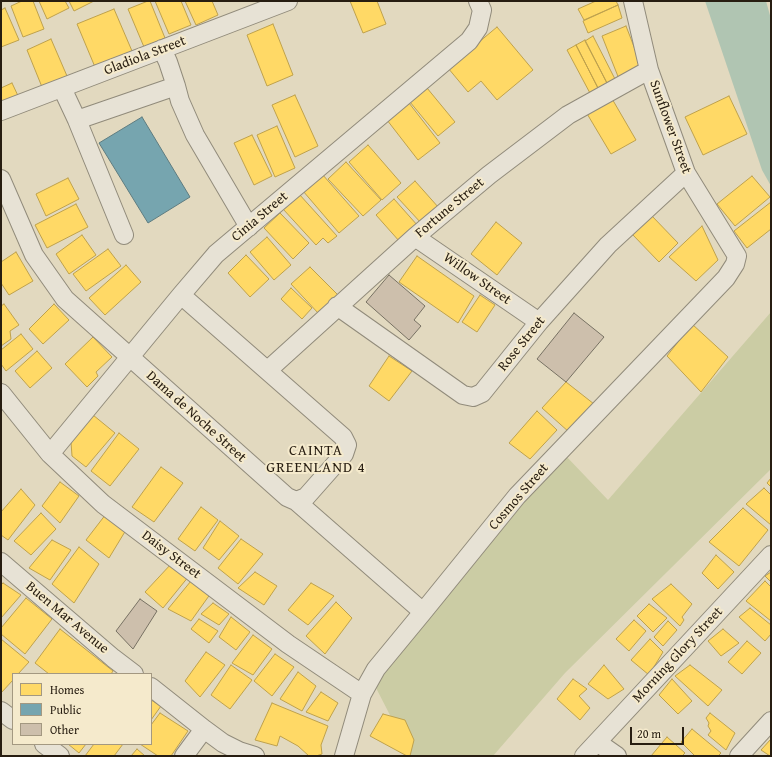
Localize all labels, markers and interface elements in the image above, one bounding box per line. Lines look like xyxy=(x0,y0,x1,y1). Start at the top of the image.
street label: Gladiola Street xyxy=(102,33,188,79)
street label: Sunflower Street xyxy=(645,78,695,176)
street label: Fortune Street xyxy=(412,174,488,242)
street label: Cinia Street xyxy=(228,189,292,245)
street label: Willow Street xyxy=(440,249,514,309)
street label: Rose Street xyxy=(495,313,549,375)
street label: Dama de Noche Street xyxy=(143,368,249,466)
district label: CAINTA GREENLAND 4 xyxy=(266,442,366,477)
street label: Cosmos Street xyxy=(485,460,553,534)
street label: Daisy Street xyxy=(138,527,204,583)
street label: Buen Mar Avenue xyxy=(22,578,112,658)
street label: Morning Glory Street xyxy=(629,604,727,706)
legend xyxy=(12,673,152,745)
text: Homes xyxy=(50,681,84,698)
text: Public xyxy=(50,701,81,718)
scale bar xyxy=(632,719,686,745)
text: Other xyxy=(50,721,79,738)
text: 20 m xyxy=(637,725,661,742)

